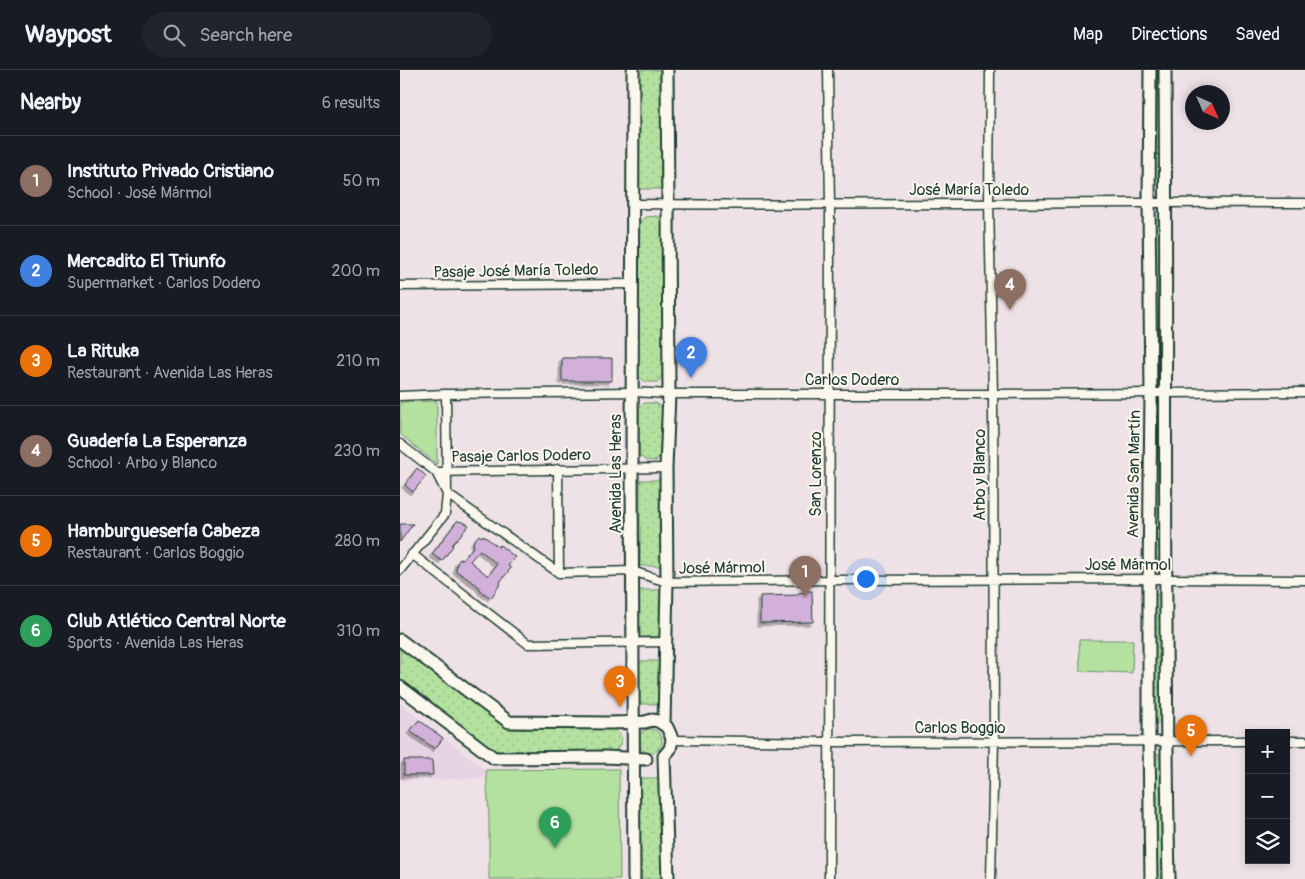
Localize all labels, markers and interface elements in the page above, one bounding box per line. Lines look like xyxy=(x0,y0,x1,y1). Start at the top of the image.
search box xyxy=(142,12,492,57)
text: Waypost xyxy=(25,20,112,49)
icon: search xyxy=(160,21,188,49)
text: Search here xyxy=(200,23,292,47)
text: Map xyxy=(1073,23,1103,46)
text: Directions xyxy=(1131,23,1207,46)
text: Saved xyxy=(1235,23,1280,46)
north arrow xyxy=(1185,85,1230,130)
text: Nearby xyxy=(20,89,81,116)
text: 6 results xyxy=(322,93,380,113)
text: Instituto Privado Cristiano xyxy=(67,159,274,183)
text: 1 xyxy=(33,171,39,191)
text: 50 m xyxy=(343,171,380,191)
street label: José María Toledo xyxy=(909,180,1029,200)
text: School · José Mármol xyxy=(67,183,212,203)
text: Mercadito El Triunfo xyxy=(67,249,226,273)
street label: Pasaje José María Toledo xyxy=(433,260,599,282)
text: 2 xyxy=(32,261,40,281)
text: 200 m xyxy=(332,261,380,281)
pin: 4 xyxy=(994,269,1026,310)
text: Supermarket · Carlos Dodero xyxy=(67,273,261,293)
pin: 2 xyxy=(675,337,707,378)
text: La Rituka xyxy=(67,339,139,363)
text: 3 xyxy=(32,351,40,371)
text: 210 m xyxy=(336,351,380,371)
text: Restaurant · Avenida Las Heras xyxy=(67,363,273,383)
street label: Carlos Dodero xyxy=(805,370,900,390)
street label: Avenida San Martín xyxy=(1123,410,1145,538)
street label: Avenida Las Heras xyxy=(606,414,626,534)
text: Guadería La Esperanza xyxy=(67,429,247,453)
street label: Arbo y Blanco xyxy=(970,429,990,521)
street label: San Lorenzo xyxy=(806,431,826,517)
text: 4 xyxy=(31,441,41,461)
text: 230 m xyxy=(334,441,380,461)
street label: Pasaje Carlos Dodero xyxy=(451,445,591,467)
text: School · Arbo y Blanco xyxy=(67,453,217,473)
text: Hamburguesería Cabeza xyxy=(67,519,260,543)
text: 5 xyxy=(32,531,40,551)
text: 280 m xyxy=(334,531,380,551)
text: Restaurant · Carlos Boggio xyxy=(67,543,244,563)
street label: José Mármol xyxy=(1085,555,1171,575)
pin: 1 xyxy=(789,556,821,597)
street label: José Mármol xyxy=(678,557,766,579)
your location xyxy=(853,566,879,592)
text: Club Atlético Central Norte xyxy=(67,609,286,633)
text: 6 xyxy=(31,621,41,641)
text: 310 m xyxy=(336,621,380,641)
text: Sports · Avenida Las Heras xyxy=(67,633,244,653)
pin: 3 xyxy=(604,666,636,707)
pin: 5 xyxy=(1175,715,1207,756)
street label: Carlos Boggio xyxy=(914,718,1006,738)
map controls xyxy=(1245,729,1290,864)
button: + xyxy=(1245,729,1290,774)
button: − xyxy=(1245,774,1290,819)
pin: 6 xyxy=(539,807,571,848)
button: layers xyxy=(1245,819,1290,864)

